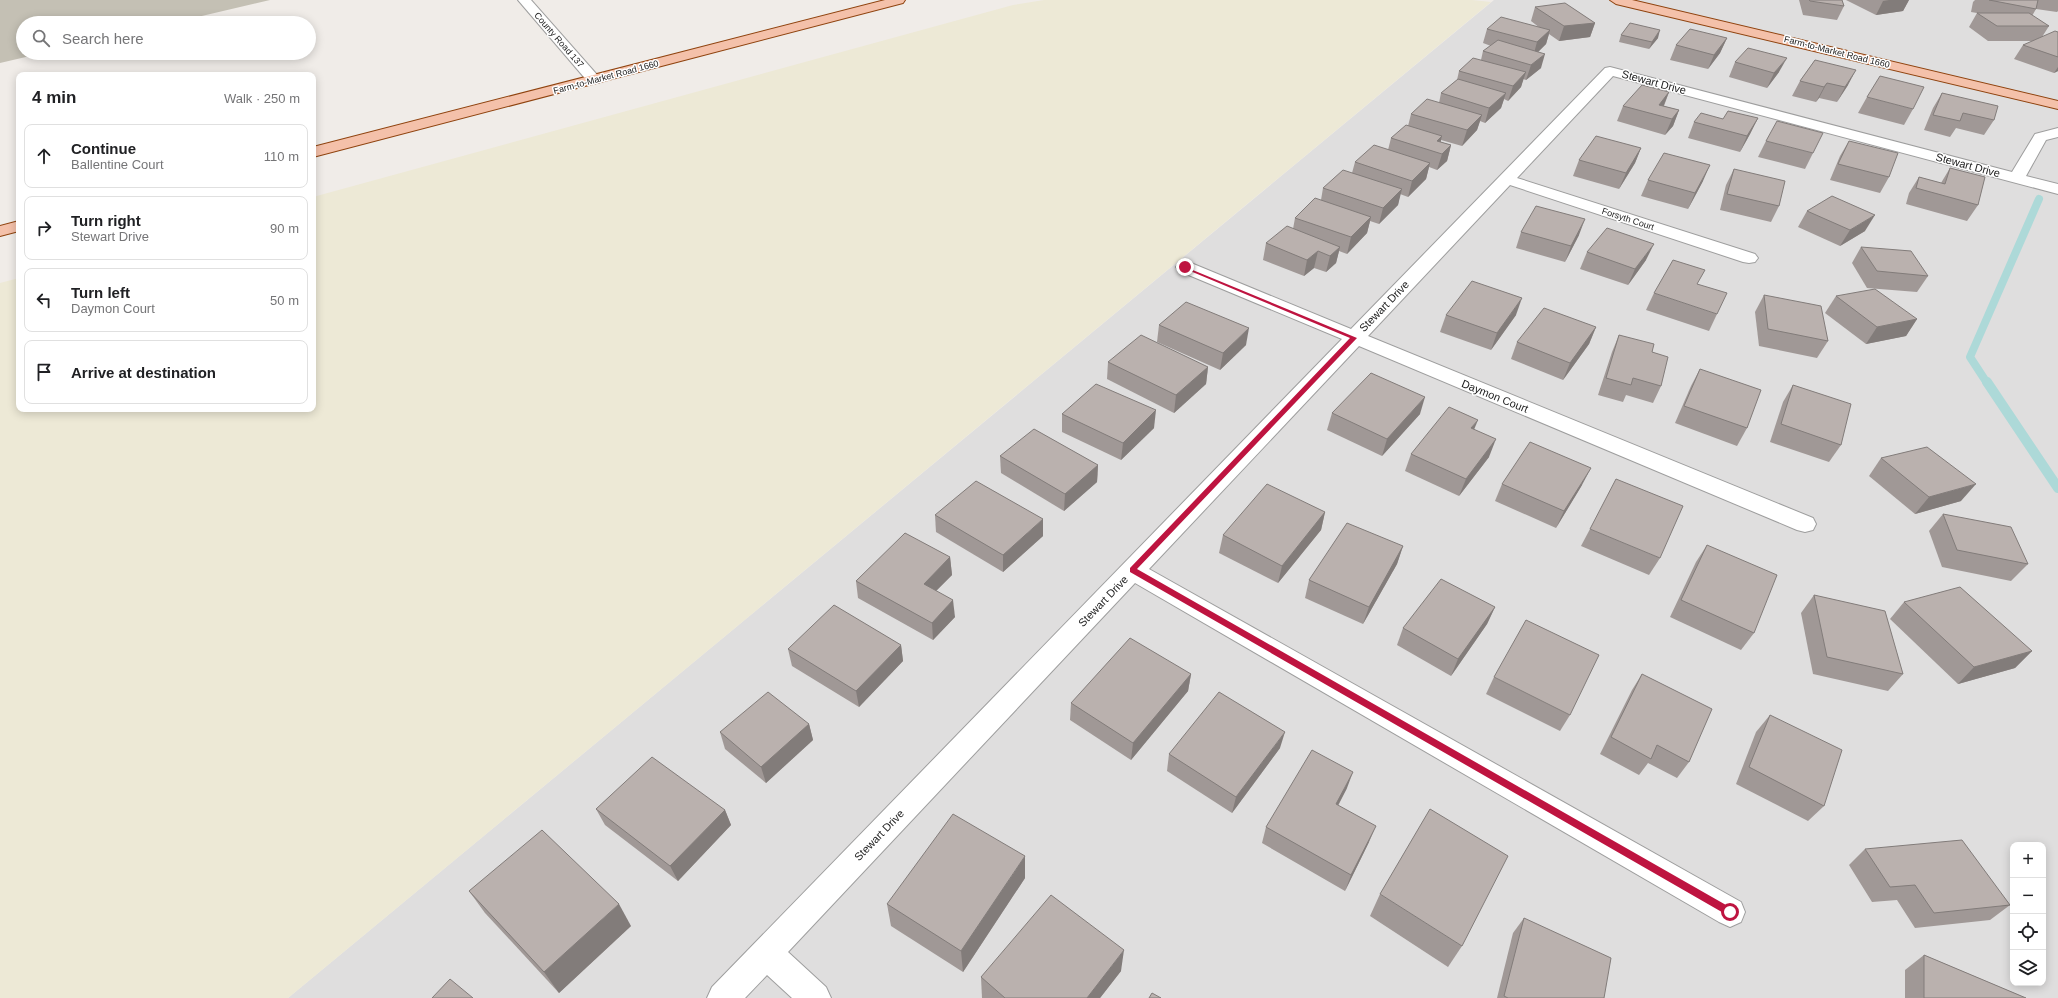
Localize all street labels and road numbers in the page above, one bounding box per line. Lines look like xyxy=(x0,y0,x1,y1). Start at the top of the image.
street label: County Road 137 xyxy=(532,10,586,70)
street label: Farm-to-Market Road 1660 xyxy=(1783,34,1891,70)
street label: Farm-to-Market Road 1660 xyxy=(552,58,660,96)
street label: Stewart Drive xyxy=(1621,68,1687,96)
street label: Stewart Drive xyxy=(1935,151,2001,179)
street label: Forsyth Court xyxy=(1601,206,1656,232)
street label: Stewart Drive xyxy=(1357,278,1411,334)
street label: Daymon Court xyxy=(1460,377,1530,415)
street label: Stewart Drive xyxy=(1076,573,1130,629)
street label: Stewart Drive xyxy=(852,807,906,863)

